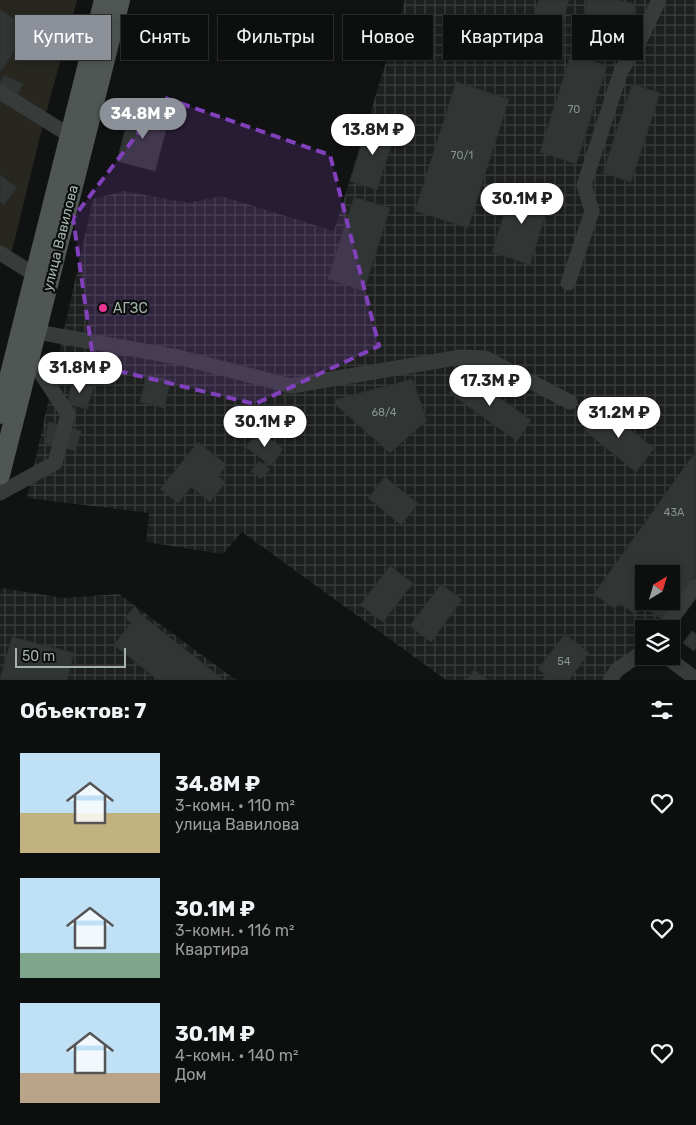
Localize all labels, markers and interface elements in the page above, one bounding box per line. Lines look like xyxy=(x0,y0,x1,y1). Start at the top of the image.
chip: Купить xyxy=(15,15,111,60)
chip: Снять xyxy=(121,15,208,60)
chip: Фильтры xyxy=(218,15,333,60)
chip: Новое xyxy=(343,15,433,60)
chip: Квартира xyxy=(443,15,562,60)
chip: Дом xyxy=(572,15,643,60)
pin: 34.8M ₽ xyxy=(97,98,189,140)
house number: 70 xyxy=(568,103,580,116)
text: 34.8M ₽ xyxy=(111,104,175,123)
pin: 13.8M ₽ xyxy=(327,114,419,156)
text: 13.8M ₽ xyxy=(342,120,404,139)
house number: 70/1 xyxy=(451,149,473,162)
pin: 30.1M ₽ xyxy=(476,182,568,225)
street label: улица Вавилова xyxy=(39,183,82,293)
text: 30.1M ₽ xyxy=(492,189,552,208)
place label: АГЗС xyxy=(113,300,148,317)
marker: АГЗС xyxy=(97,302,109,314)
pin: 31.8M ₽ xyxy=(34,352,126,394)
text: 31.8M ₽ xyxy=(49,358,111,377)
pin: 17.3M ₽ xyxy=(444,364,536,407)
text: 17.3M ₽ xyxy=(460,371,520,390)
pin: 31.2M ₽ xyxy=(573,396,665,439)
text: 31.2M ₽ xyxy=(588,403,650,422)
pin: 30.1M ₽ xyxy=(219,406,311,448)
house number: 68/4 xyxy=(371,406,397,419)
text: 30.1M ₽ xyxy=(235,412,295,431)
house number: 43А xyxy=(664,506,685,519)
north arrow xyxy=(635,565,680,610)
map controls xyxy=(635,565,680,665)
button: layers xyxy=(635,620,680,665)
scale bar xyxy=(15,645,126,668)
text: 50 m xyxy=(22,648,55,665)
house number: 54 xyxy=(557,655,571,668)
icon: filters xyxy=(648,696,676,724)
text: Объектов: 7 xyxy=(20,698,146,723)
text: 34.8M ₽ xyxy=(175,771,260,796)
icon: home xyxy=(60,773,120,833)
icon: heart xyxy=(648,789,676,817)
text: 3-комн. · 110 m² xyxy=(175,796,295,815)
text: улица Вавилова xyxy=(175,815,299,834)
text: 30.1M ₽ xyxy=(175,896,255,921)
icon: home xyxy=(60,898,120,958)
icon: heart xyxy=(648,914,676,942)
text: 3-комн. · 116 m² xyxy=(175,921,295,940)
text: Квартира xyxy=(175,940,249,959)
text: 30.1M ₽ xyxy=(175,1021,255,1046)
icon: home xyxy=(60,1023,120,1083)
icon: heart xyxy=(648,1039,676,1067)
text: 4-комн. · 140 m² xyxy=(175,1046,298,1065)
text: Дом xyxy=(175,1065,206,1084)

